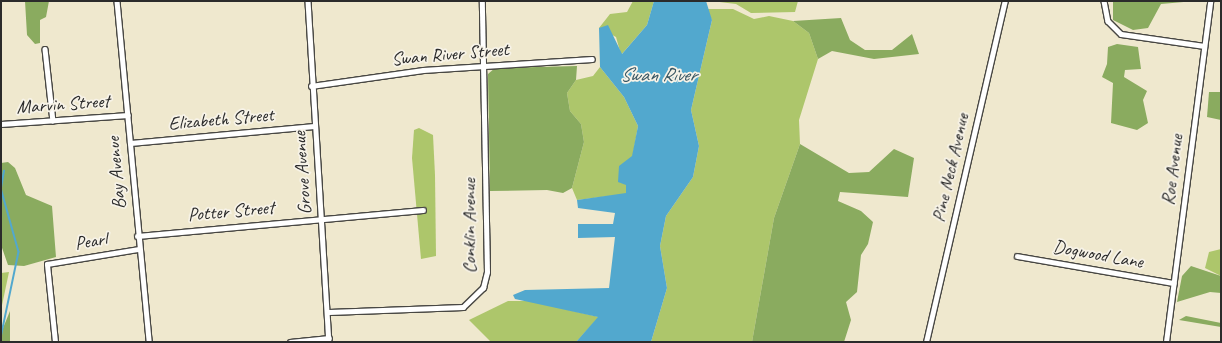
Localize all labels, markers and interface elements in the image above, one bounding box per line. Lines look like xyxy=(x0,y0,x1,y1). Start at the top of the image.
street label: Swan River Street xyxy=(390,38,510,72)
water label: Swan River xyxy=(619,62,697,86)
street label: Marvin Street xyxy=(16,90,110,120)
street label: Elizabeth Street xyxy=(167,104,275,136)
street label: Pine Neck Avenue xyxy=(927,111,975,225)
street label: Grove Avenue xyxy=(289,131,317,215)
street label: Roe Avenue xyxy=(1157,133,1189,207)
street label: Bay Avenue xyxy=(102,136,132,210)
street label: Conklin Avenue xyxy=(459,179,481,273)
street label: Potter Street xyxy=(187,197,275,227)
street label: Pearl xyxy=(73,228,109,256)
street label: Dogwood Lane xyxy=(1051,236,1145,274)

